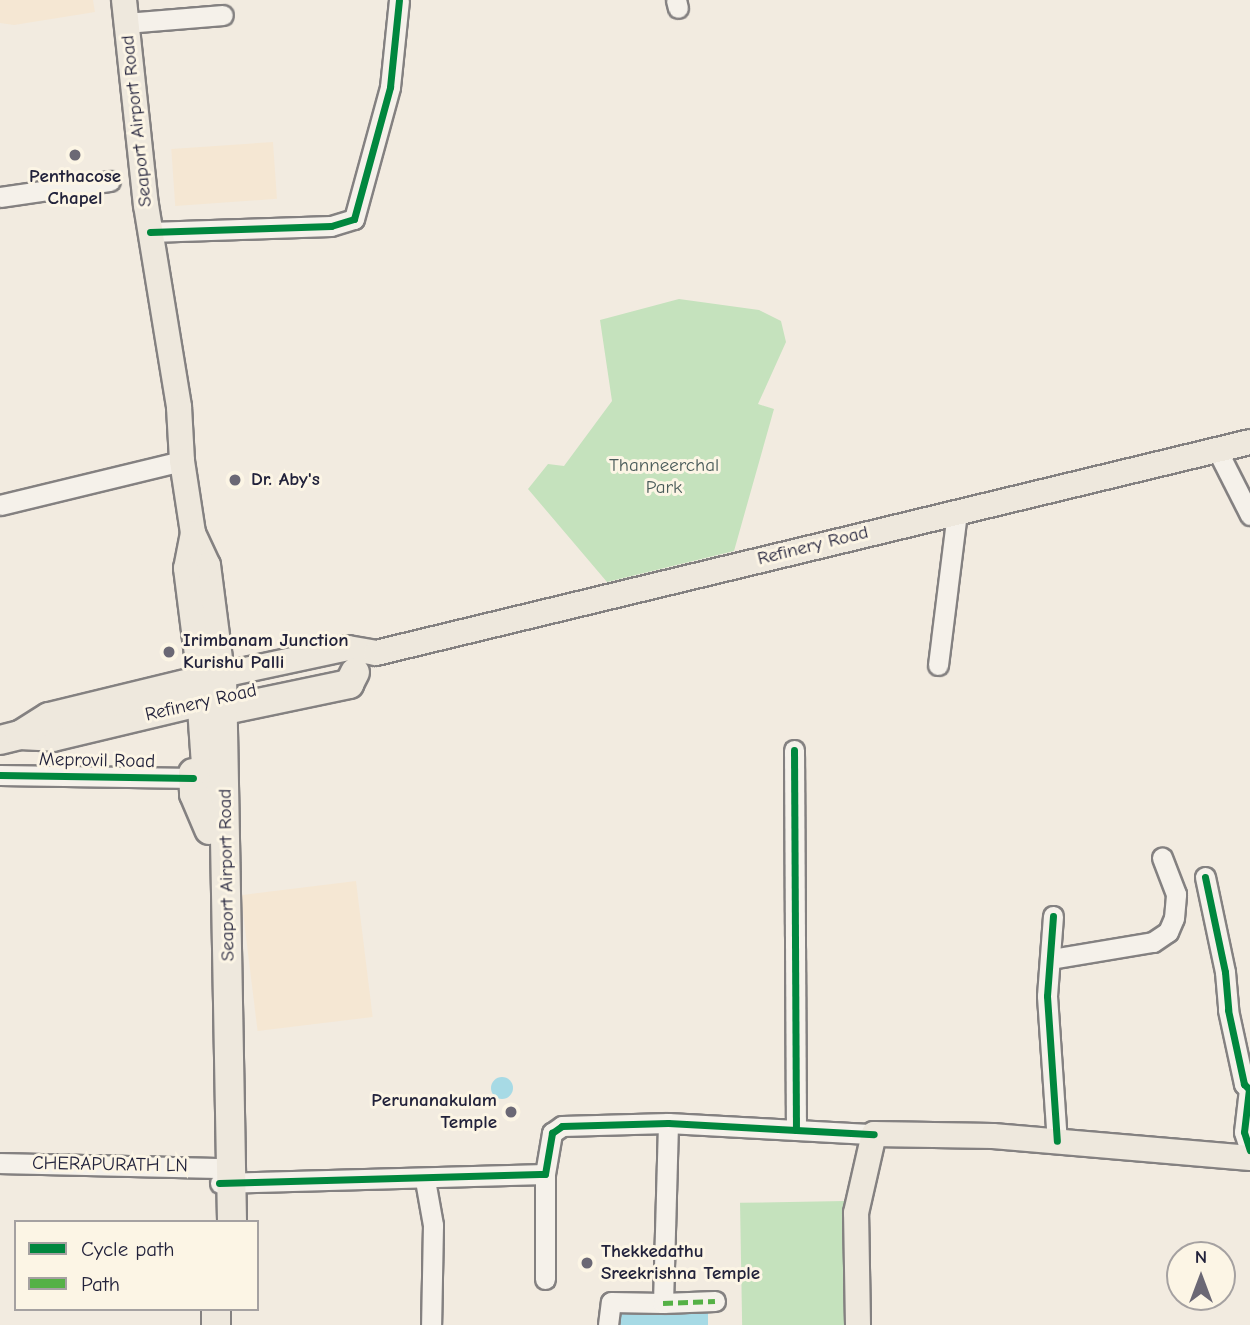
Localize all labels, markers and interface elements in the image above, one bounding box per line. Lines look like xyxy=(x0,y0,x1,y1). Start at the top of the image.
street label: Seaport Airport Road xyxy=(117,34,157,208)
marker: Penthacose Chapel xyxy=(67,147,83,163)
place label: Penthacose Chapel xyxy=(29,166,121,210)
park label: Thanneerchal Park xyxy=(609,455,719,499)
place label: Dr. Aby's xyxy=(251,469,320,491)
marker: Dr. Aby's xyxy=(225,470,245,490)
street label: Refinery Road xyxy=(755,521,871,571)
place label: Irimbanam Junction Kurishu Palli xyxy=(183,630,349,674)
marker: Irimbanam Junction Kurishu Palli xyxy=(161,644,177,660)
street label: Refinery Road xyxy=(143,679,259,727)
street label: Meprovil Road xyxy=(39,749,155,773)
street label: Seaport Airport Road xyxy=(214,788,240,962)
place label: Perunanakulam Temple xyxy=(371,1090,497,1134)
marker: Perunanakulam Temple xyxy=(503,1104,519,1120)
street label: CHERAPURATH LN xyxy=(32,1152,188,1178)
legend xyxy=(14,1220,259,1311)
text: Cycle path xyxy=(81,1237,174,1261)
place label: Thekkedathu Sreekrishna Temple xyxy=(601,1241,760,1285)
north arrow xyxy=(1166,1241,1236,1311)
text: N xyxy=(1195,1246,1207,1268)
marker: Thekkedathu Sreekrishna Temple xyxy=(579,1255,595,1271)
text: Path xyxy=(81,1272,120,1296)

